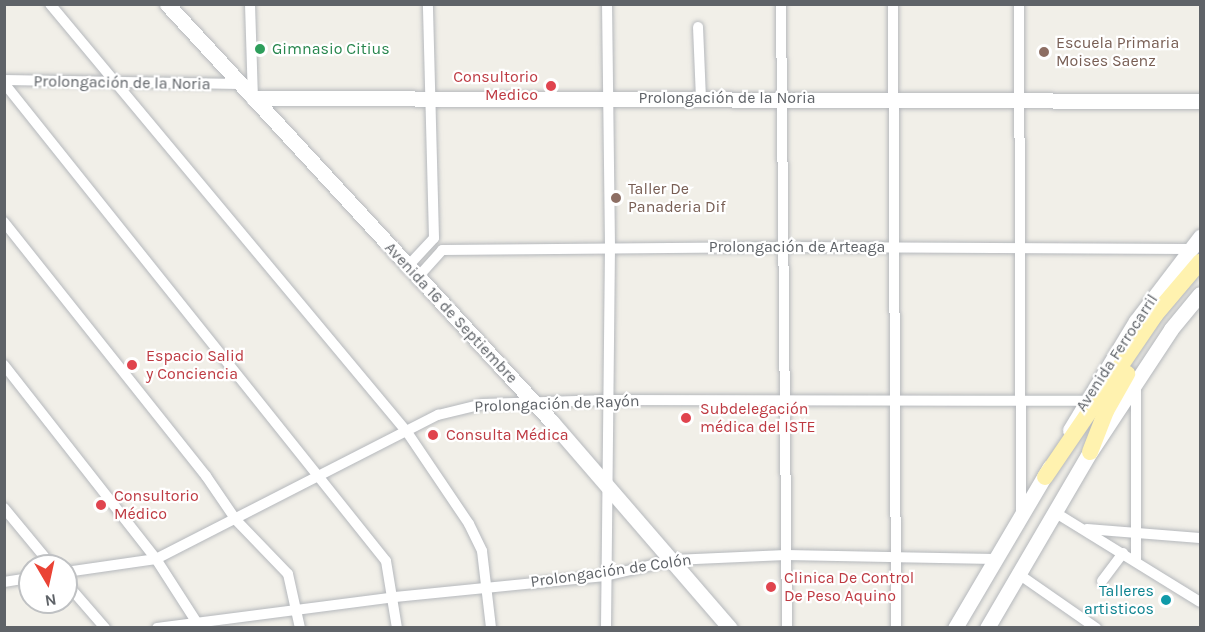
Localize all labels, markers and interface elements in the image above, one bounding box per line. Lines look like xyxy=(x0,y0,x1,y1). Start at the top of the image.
place label: Escuela Primaria Moises Saenz xyxy=(1056,33,1179,71)
place label: Gimnasio Citius xyxy=(272,39,390,59)
marker: Gimnasio Citius xyxy=(253,42,267,56)
marker: Escuela Primaria Moises Saenz xyxy=(1037,45,1051,59)
place label: Consultorio Medico xyxy=(453,67,538,105)
street label: Prolongación de la Noria xyxy=(33,72,211,94)
marker: Consultorio Medico xyxy=(542,77,560,95)
street label: Prolongación de la Noria xyxy=(639,88,815,108)
place label: Taller De Panaderia Dif xyxy=(628,179,726,217)
marker: Taller De Panaderia Dif xyxy=(609,191,623,205)
street label: Prolongación de Arteaga xyxy=(709,237,885,257)
street label: Avenida 16 de Septiembre xyxy=(381,238,521,388)
street label: Avenida Ferrocarril xyxy=(1072,291,1162,415)
place label: Espacio Salid y Conciencia xyxy=(146,346,244,384)
marker: Espacio Salid y Conciencia xyxy=(123,356,141,374)
street label: Prolongación de Rayón xyxy=(474,392,640,416)
place label: Subdelegación médica del ISTE xyxy=(700,399,815,437)
marker: Subdelegación médica del ISTE xyxy=(677,409,695,427)
place label: Consulta Médica xyxy=(446,425,568,445)
marker: Consulta Médica xyxy=(424,426,442,444)
place label: Consultorio Médico xyxy=(114,486,199,524)
marker: Consultorio Médico xyxy=(92,496,110,514)
street label: Prolongación de Colón xyxy=(529,550,693,592)
north arrow xyxy=(18,554,78,614)
place label: Clinica De Control De Peso Aquino xyxy=(784,568,914,606)
marker: Clinica De Control De Peso Aquino xyxy=(762,578,780,596)
place label: Talleres artisticos xyxy=(1084,581,1154,619)
text: N xyxy=(43,590,58,611)
marker: Talleres artisticos xyxy=(1159,593,1173,607)

